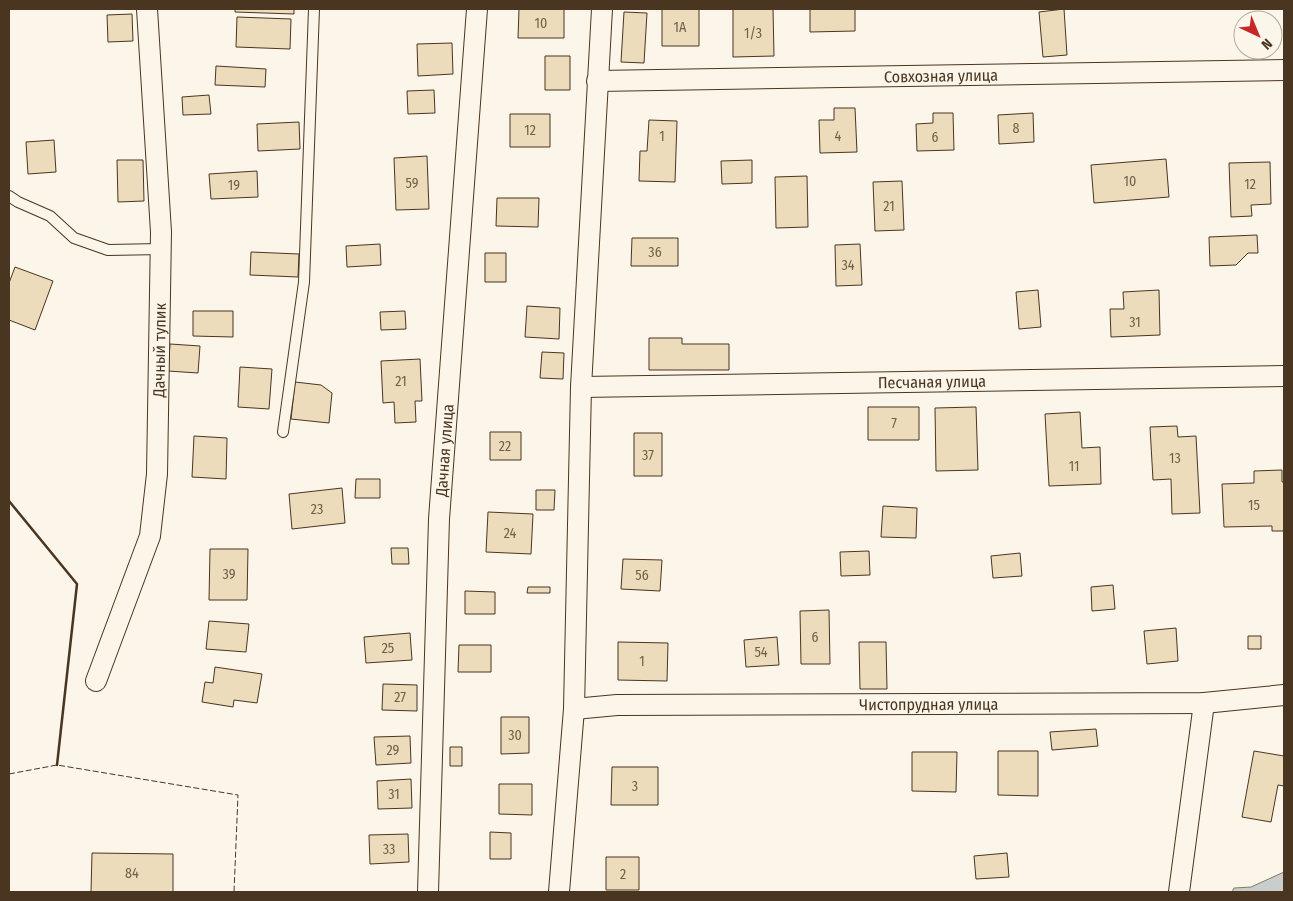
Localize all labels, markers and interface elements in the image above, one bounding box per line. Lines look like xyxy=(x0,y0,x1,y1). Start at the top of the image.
north arrow xyxy=(1233,10,1283,60)
house number: 10 xyxy=(535,15,547,32)
house number: 1А xyxy=(674,19,687,36)
house number: 1/3 xyxy=(744,25,762,42)
text: N xyxy=(1258,35,1276,53)
street label: Совхозная улица xyxy=(884,65,998,86)
house number: 8 xyxy=(1013,120,1020,137)
house number: 12 xyxy=(524,122,536,139)
house number: 1 xyxy=(659,128,665,145)
house number: 4 xyxy=(835,128,842,145)
house number: 6 xyxy=(932,129,939,146)
house number: 10 xyxy=(1124,173,1136,190)
house number: 59 xyxy=(405,175,419,192)
house number: 12 xyxy=(1244,176,1256,193)
house number: 19 xyxy=(228,177,240,194)
house number: 21 xyxy=(883,198,895,215)
house number: 36 xyxy=(648,244,662,261)
house number: 34 xyxy=(841,257,855,274)
street label: Дачный тупик xyxy=(149,302,169,399)
house number: 31 xyxy=(1129,314,1141,331)
street label: Песчаная улица xyxy=(878,371,986,392)
house number: 21 xyxy=(395,373,407,390)
street label: Дачная улица xyxy=(431,403,457,498)
house number: 7 xyxy=(891,415,897,432)
house number: 22 xyxy=(499,438,511,455)
house number: 37 xyxy=(642,447,654,464)
house number: 13 xyxy=(1169,450,1181,467)
house number: 11 xyxy=(1069,458,1079,475)
house number: 15 xyxy=(1248,497,1260,514)
house number: 23 xyxy=(311,501,323,518)
house number: 24 xyxy=(504,525,517,542)
house number: 39 xyxy=(223,566,236,583)
house number: 56 xyxy=(635,567,649,584)
house number: 6 xyxy=(812,629,819,646)
house number: 25 xyxy=(382,640,394,657)
house number: 54 xyxy=(754,644,768,661)
house number: 1 xyxy=(639,653,645,670)
house number: 27 xyxy=(394,689,406,706)
street label: Чистопрудная улица xyxy=(859,694,998,714)
house number: 30 xyxy=(508,727,522,744)
house number: 29 xyxy=(387,742,400,759)
house number: 3 xyxy=(632,778,638,795)
house number: 31 xyxy=(388,786,400,803)
house number: 33 xyxy=(383,841,395,858)
house number: 84 xyxy=(125,865,139,882)
house number: 2 xyxy=(620,866,626,883)

